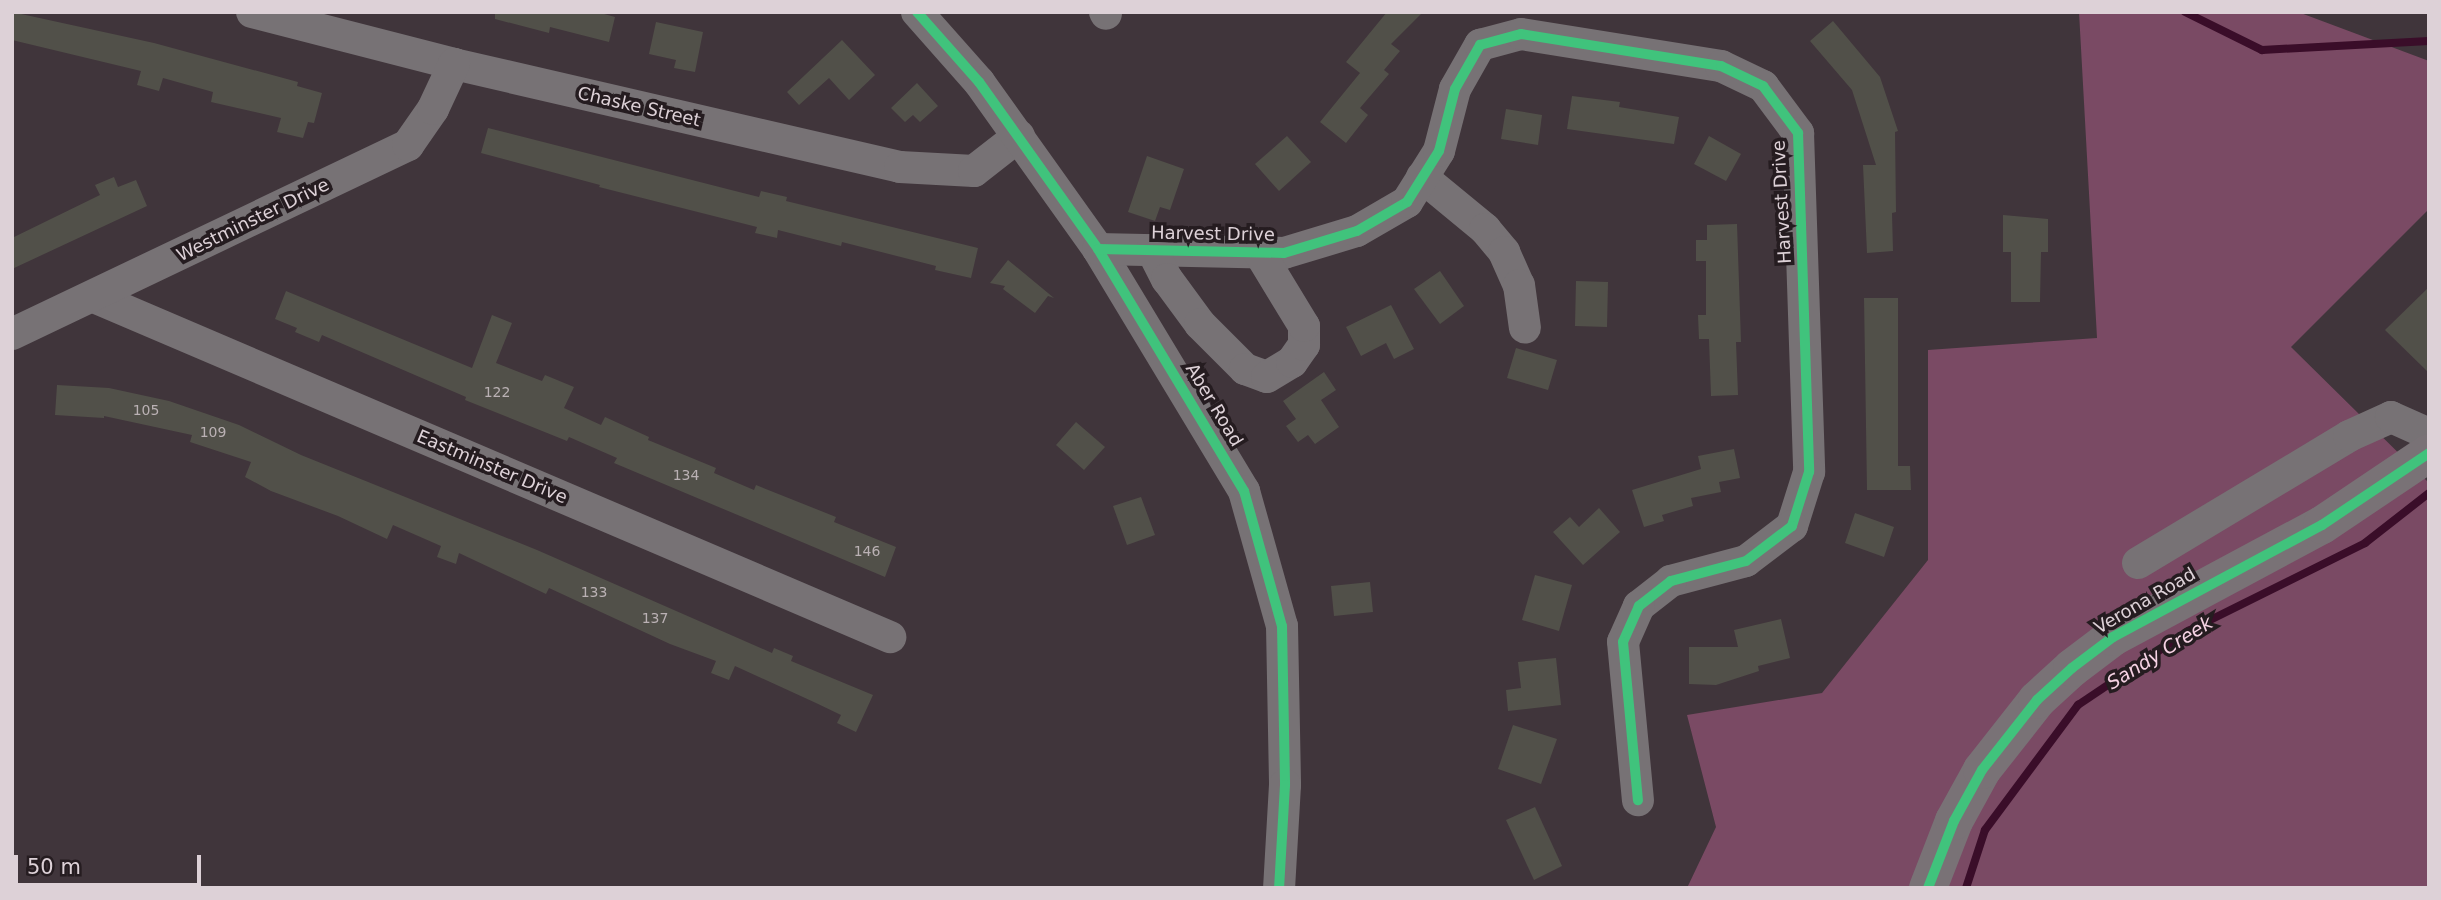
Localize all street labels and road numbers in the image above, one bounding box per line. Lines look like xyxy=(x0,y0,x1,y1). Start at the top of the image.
street label: Chaske Street xyxy=(575,82,703,132)
street label: Harvest Drive xyxy=(1768,140,1796,264)
street label: Westminster Drive xyxy=(173,174,333,266)
street label: Harvest Drive xyxy=(1151,222,1275,246)
street label: Aber Road xyxy=(1181,360,1247,450)
street label: Eastminster Drive xyxy=(413,426,571,508)
street label: Verona Road xyxy=(2091,563,2199,639)

